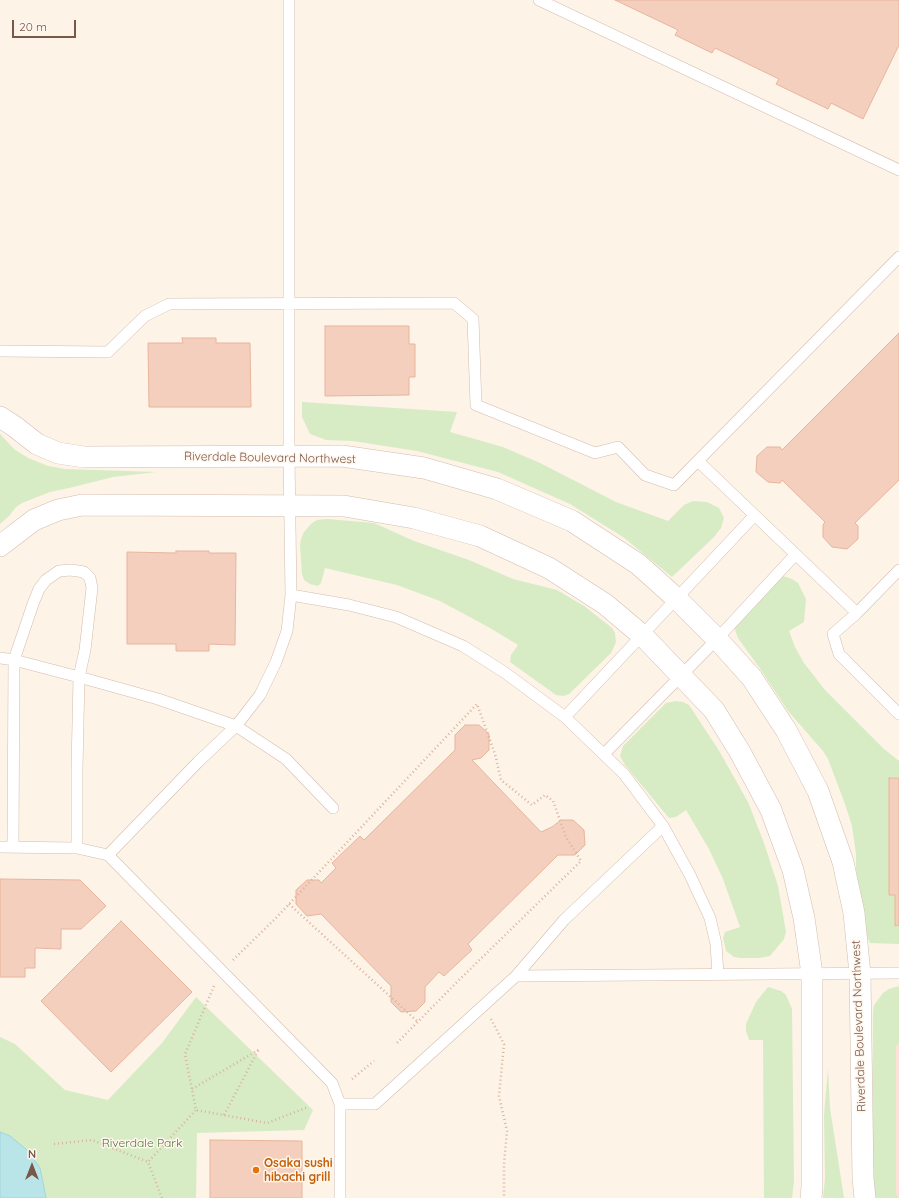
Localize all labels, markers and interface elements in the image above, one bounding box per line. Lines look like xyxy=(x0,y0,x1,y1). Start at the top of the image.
scale bar xyxy=(14,12,78,38)
text: 20 m xyxy=(19,19,47,34)
street label: Riverdale Boulevard Northwest xyxy=(184,449,356,467)
street label: Riverdale Boulevard Northwest xyxy=(849,940,869,1112)
park label: Riverdale Park xyxy=(102,1136,182,1150)
north arrow xyxy=(12,1146,52,1186)
text: N xyxy=(28,1147,36,1161)
place label: Osaka sushi hibachi grill xyxy=(264,1156,333,1184)
marker: Osaka sushi hibachi grill xyxy=(251,1165,261,1175)

